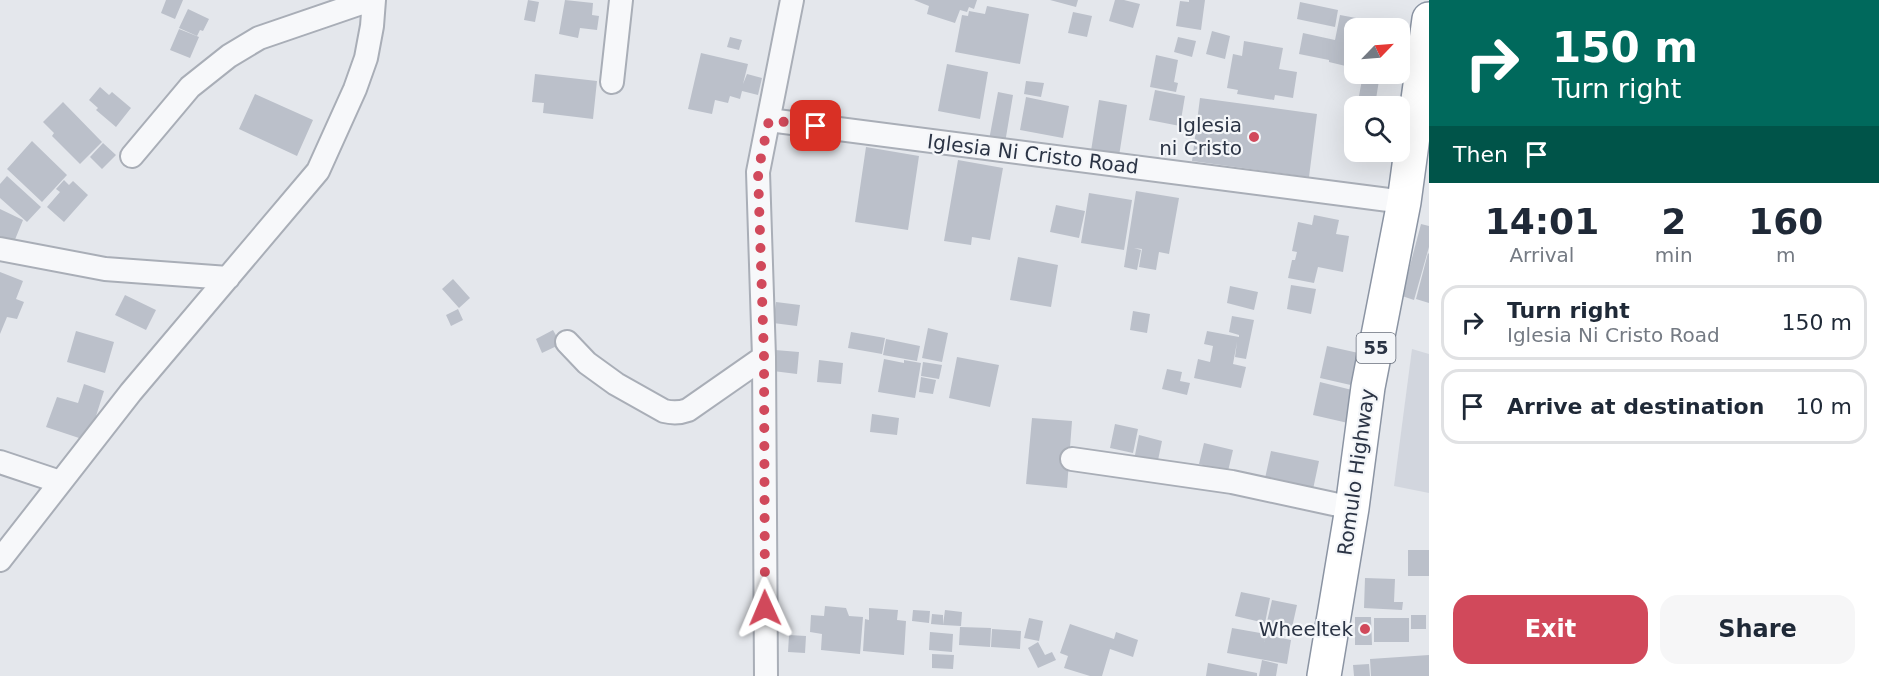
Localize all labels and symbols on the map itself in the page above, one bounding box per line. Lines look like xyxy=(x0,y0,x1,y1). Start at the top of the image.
north arrow xyxy=(1344,18,1410,84)
pin xyxy=(790,100,841,151)
place label: Iglesia ni Cristo xyxy=(1159,113,1242,160)
street label: Iglesia Ni Cristo Road xyxy=(926,129,1140,179)
marker: Iglesia ni Cristo xyxy=(1247,130,1261,144)
road number: 55 xyxy=(1356,333,1396,363)
street label: Romulo Highway xyxy=(1332,387,1380,557)
position arrow xyxy=(733,576,797,640)
place label: Wheeltek xyxy=(1259,617,1353,641)
marker: Wheeltek xyxy=(1358,622,1372,636)

